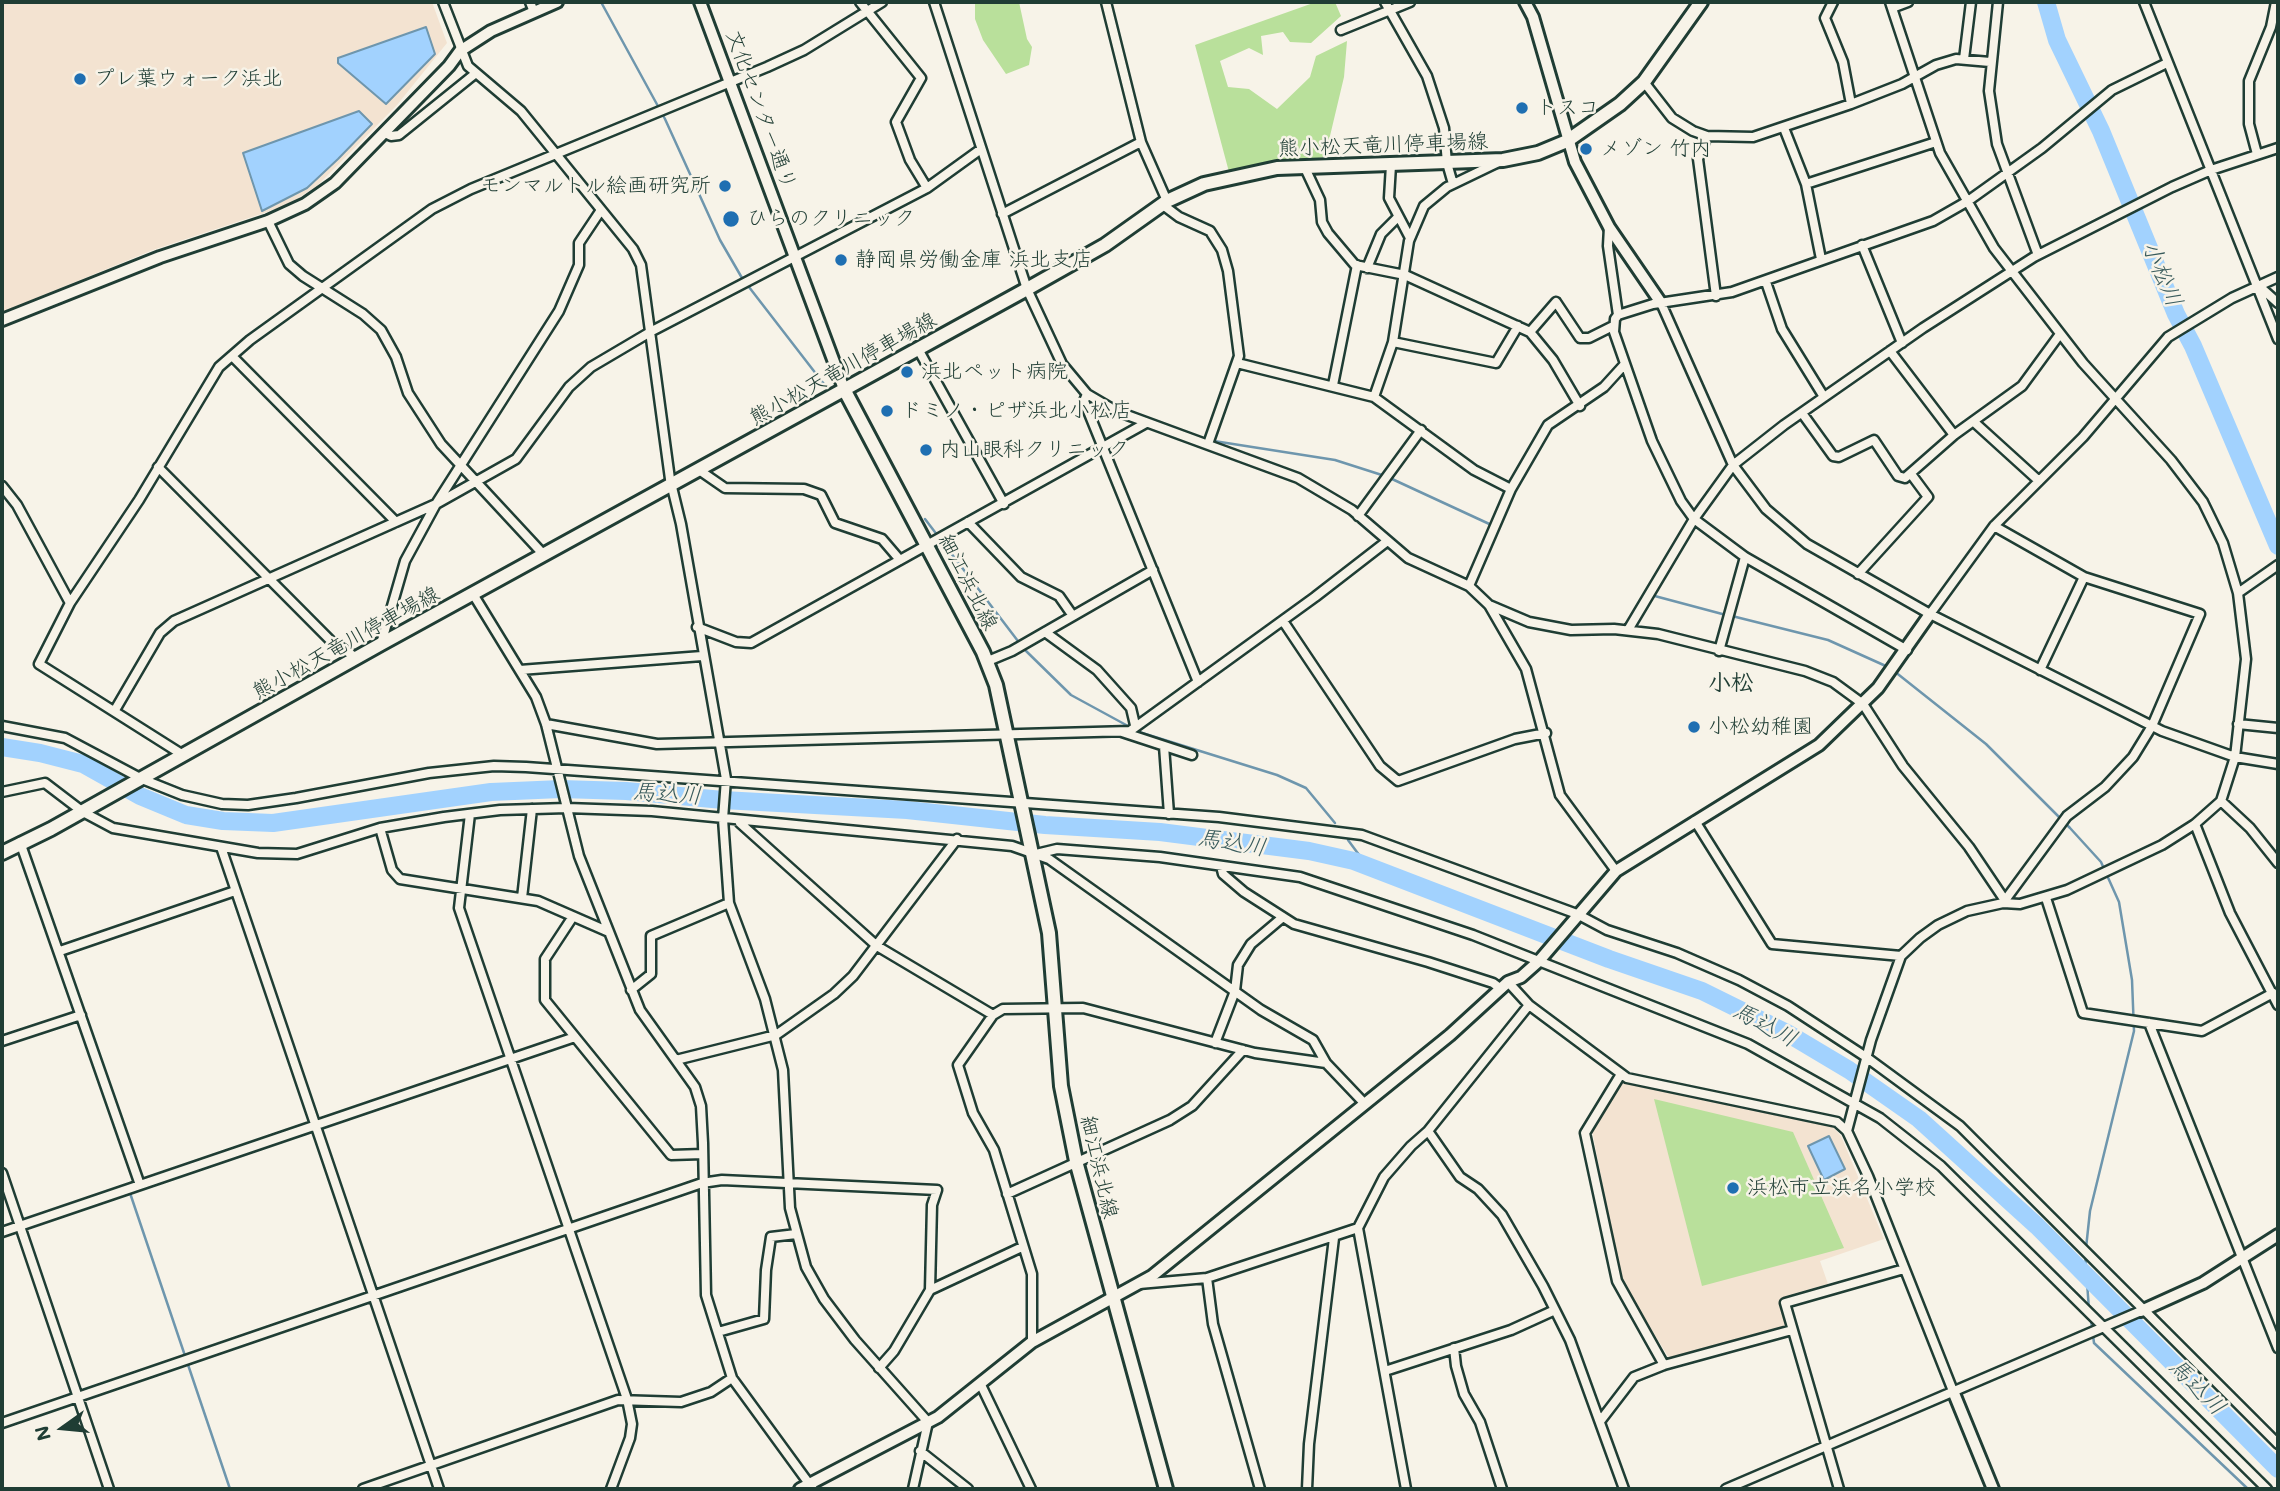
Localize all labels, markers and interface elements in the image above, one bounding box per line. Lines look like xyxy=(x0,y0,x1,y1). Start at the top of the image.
street label: 文化センター通り xyxy=(720,27,802,193)
place label: プレ葉ウォーク浜北 xyxy=(94,66,283,92)
marker: プレ葉ウォーク浜北 xyxy=(72,71,88,87)
place label: トスコ xyxy=(1536,95,1599,121)
marker: トスコ xyxy=(1514,100,1530,116)
street label: 熊小松天竜川停車場線 xyxy=(1278,129,1488,161)
place label: メゾン 竹内 xyxy=(1600,136,1712,162)
marker: メゾン 竹内 xyxy=(1578,141,1594,157)
place label: モンマルトル絵画研究所 xyxy=(480,173,711,199)
marker: モンマルトル絵画研究所 xyxy=(717,178,733,194)
place label: ひらのクリニック xyxy=(747,206,915,232)
marker: ひらのクリニック xyxy=(721,209,741,229)
water label: 小松川 xyxy=(2136,237,2188,311)
place label: 静岡県労働金庫 浜北支店 xyxy=(855,247,1093,273)
marker: 静岡県労働金庫 浜北支店 xyxy=(833,252,849,268)
street label: 熊小松天竜川停車場線 xyxy=(745,307,941,431)
place label: 浜北ペット病院 xyxy=(921,359,1068,385)
marker: 浜北ペット病院 xyxy=(899,364,915,380)
place label: ドミノ・ピザ浜北小松店 xyxy=(901,398,1132,424)
marker: ドミノ・ピザ浜北小松店 xyxy=(879,403,895,419)
place label: 内山眼科クリニック xyxy=(940,437,1129,463)
marker: 内山眼科クリニック xyxy=(918,442,934,458)
street label: 細江浜北線 xyxy=(933,530,1003,634)
street label: 熊小松天竜川停車場線 xyxy=(248,581,444,705)
district label: 小松 xyxy=(1708,669,1754,697)
place label: 小松幼稚園 xyxy=(1708,714,1813,740)
marker: 小松幼稚園 xyxy=(1686,719,1702,735)
water label: 馬込川 xyxy=(632,778,702,810)
water label: 馬込川 xyxy=(1196,824,1268,862)
water label: 馬込川 xyxy=(1728,997,1802,1053)
street label: 細江浜北線 xyxy=(1075,1113,1123,1221)
place label: 浜松市立浜名小学校 xyxy=(1747,1175,1936,1201)
marker: 浜松市立浜名小学校 xyxy=(1725,1180,1741,1196)
water label: 馬込川 xyxy=(2163,1353,2231,1421)
north arrow xyxy=(28,1393,98,1463)
text: N xyxy=(28,1423,56,1444)

